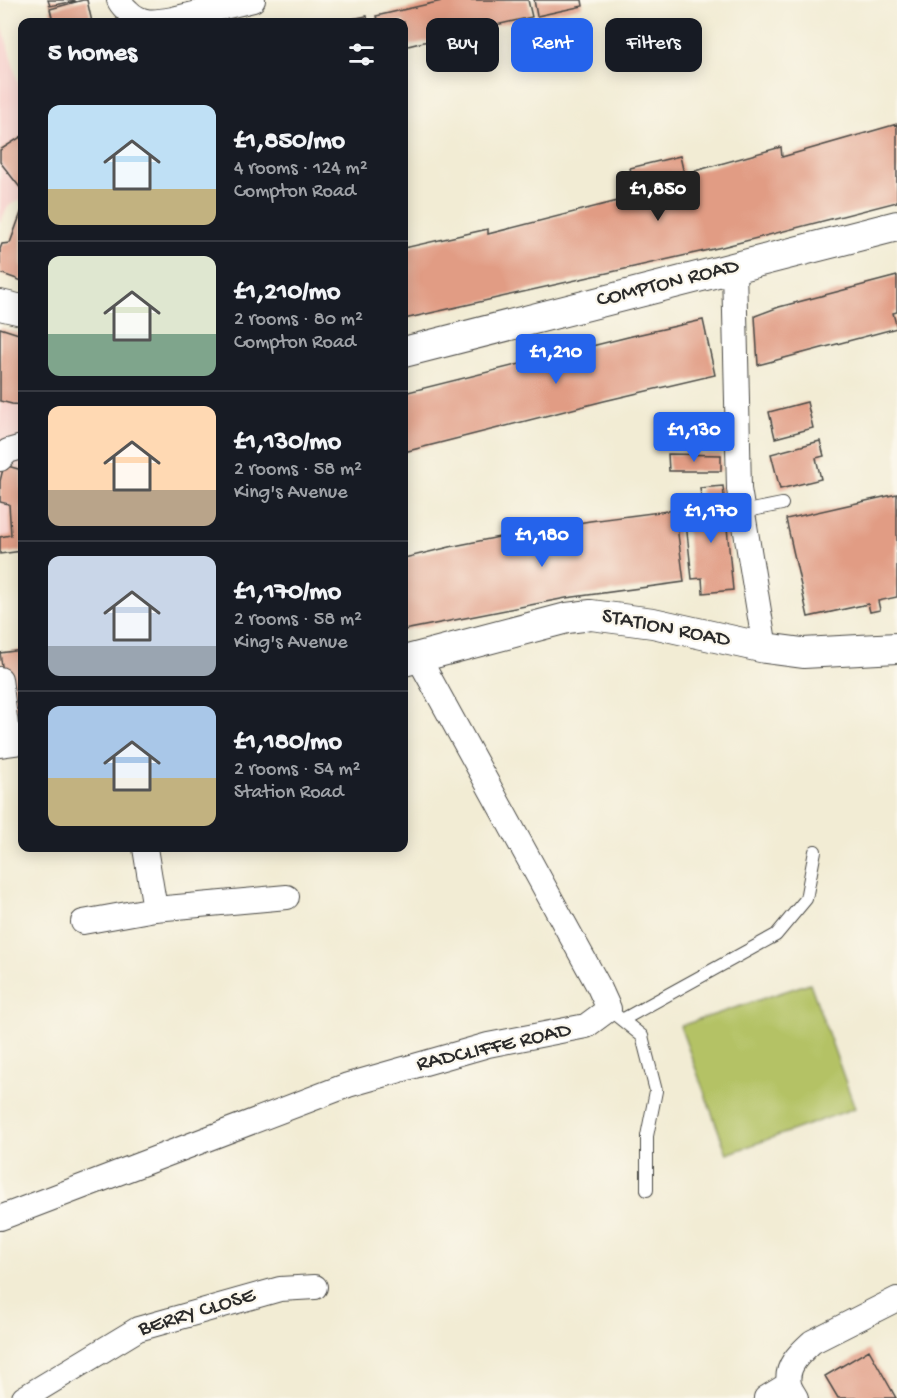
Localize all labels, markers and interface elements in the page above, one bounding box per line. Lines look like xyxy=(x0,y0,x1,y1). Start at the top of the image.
chip: Buy xyxy=(426,18,499,72)
chip: Rent xyxy=(511,18,593,72)
chip: Filters xyxy=(605,18,702,72)
icon: filters xyxy=(345,38,378,71)
text: 5 homes xyxy=(48,39,137,70)
text: £1,850/mo xyxy=(234,127,345,158)
icon: home xyxy=(96,129,168,201)
text: 4 rooms · 124 m² xyxy=(234,158,368,181)
pin: £1,850 xyxy=(609,171,707,222)
text: £1,850 xyxy=(630,179,686,202)
text: Compton Road xyxy=(234,181,356,204)
street label: COMPTON ROAD xyxy=(594,254,743,314)
text: £1,210/mo xyxy=(234,278,340,309)
icon: home xyxy=(96,280,168,352)
text: 2 rooms · 80 m² xyxy=(234,309,363,332)
text: Compton Road xyxy=(234,332,356,355)
pin: £1,210 xyxy=(507,334,605,385)
text: £1,210 xyxy=(530,342,582,365)
pin: £1,130 xyxy=(645,412,743,463)
text: £1,130 xyxy=(667,420,721,443)
text: £1,130/mo xyxy=(234,428,341,459)
icon: home xyxy=(96,430,168,502)
text: 2 rooms · 58 m² xyxy=(234,459,362,482)
text: King's Avenue xyxy=(234,482,348,505)
pin: £1,170 xyxy=(662,493,760,544)
text: £1,170 xyxy=(684,501,738,524)
pin: £1,180 xyxy=(493,517,591,568)
text: £1,180 xyxy=(515,525,569,548)
text: £1,170/mo xyxy=(234,578,341,609)
icon: home xyxy=(96,580,168,652)
street label: STATION ROAD xyxy=(600,604,733,654)
text: 2 rooms · 58 m² xyxy=(234,609,362,632)
text: King's Avenue xyxy=(234,632,348,655)
text: £1,180/mo xyxy=(234,728,342,759)
icon: home xyxy=(96,730,168,802)
text: 2 rooms · 54 m² xyxy=(234,759,361,782)
text: Station Road xyxy=(234,782,343,805)
street label: RADCLIFFE ROAD xyxy=(414,1017,574,1078)
street label: BERRY CLOSE xyxy=(135,1283,260,1343)

